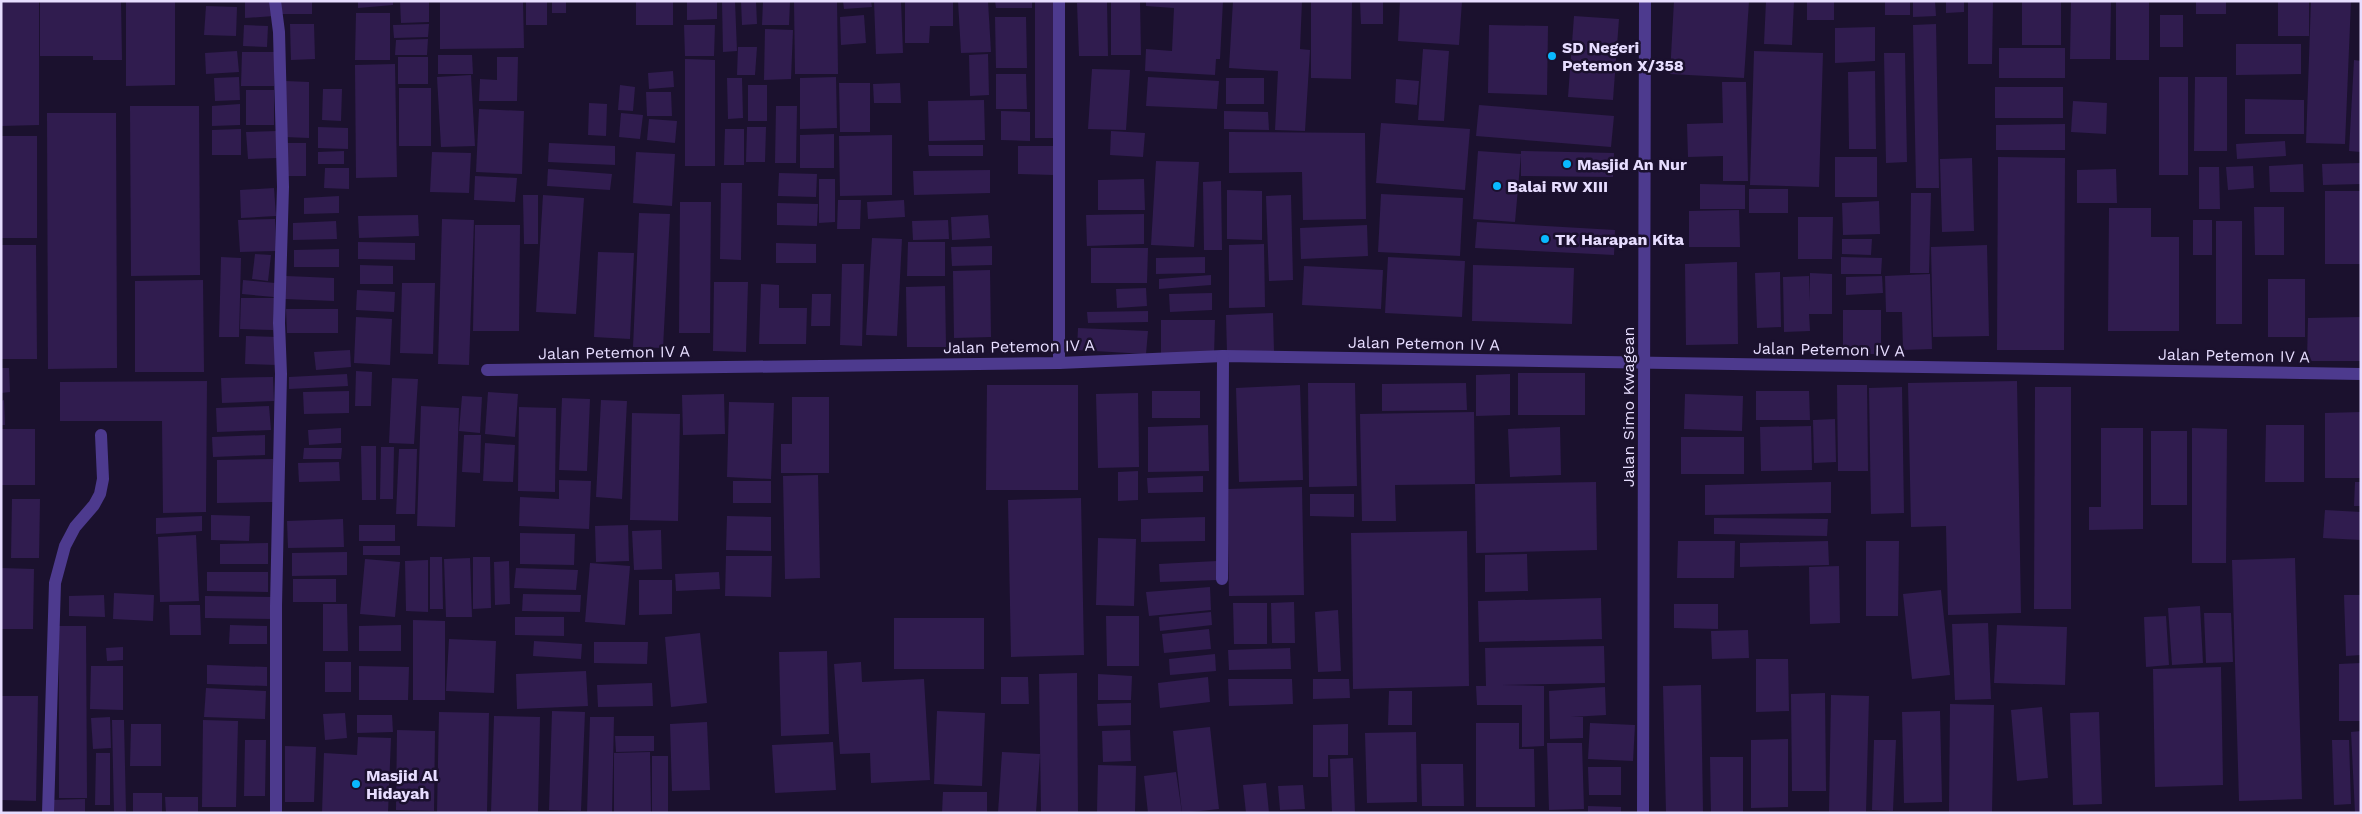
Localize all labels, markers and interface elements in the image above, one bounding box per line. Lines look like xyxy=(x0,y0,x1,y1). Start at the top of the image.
place label: SD Negeri Petemon X/358 xyxy=(1562,38,1684,75)
marker: SD Negeri Petemon X/358 xyxy=(1546,50,1558,62)
place label: Masjid An Nur xyxy=(1577,155,1687,174)
marker: Masjid An Nur xyxy=(1561,158,1573,170)
place label: Balai RW XIII xyxy=(1507,177,1608,196)
marker: Balai RW XIII xyxy=(1491,180,1503,192)
place label: TK Harapan Kita xyxy=(1555,230,1685,249)
marker: TK Harapan Kita xyxy=(1539,233,1551,245)
street label: Jalan Simo Kwagean xyxy=(1619,327,1638,487)
street label: Jalan Petemon IV A xyxy=(1348,333,1500,354)
street label: Jalan Petemon IV A xyxy=(943,336,1096,357)
street label: Jalan Petemon IV A xyxy=(1753,339,1905,360)
street label: Jalan Petemon IV A xyxy=(538,342,691,363)
street label: Jalan Petemon IV A xyxy=(2158,345,2310,366)
place label: Masjid Al Hidayah xyxy=(366,766,439,803)
marker: Masjid Al Hidayah xyxy=(350,778,362,790)

